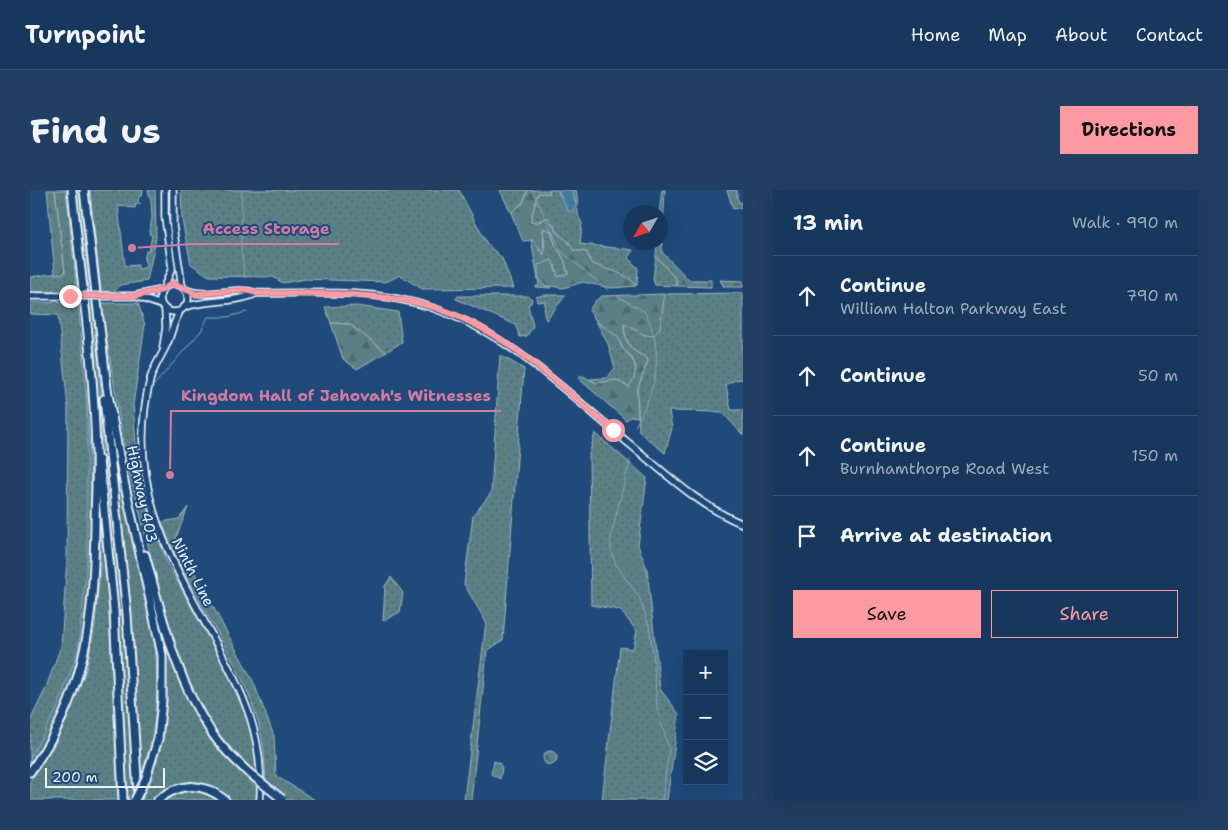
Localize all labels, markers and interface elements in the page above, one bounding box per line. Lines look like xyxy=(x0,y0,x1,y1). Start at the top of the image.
text: Turnpoint xyxy=(25,19,146,51)
text: Home xyxy=(911,23,960,47)
text: Map xyxy=(988,23,1027,47)
text: About xyxy=(1055,23,1108,47)
text: Contact xyxy=(1136,23,1203,47)
button: Directions xyxy=(1060,106,1198,154)
text: Find us xyxy=(30,107,161,154)
north arrow xyxy=(623,205,668,250)
text: 13 min xyxy=(793,209,863,237)
text: Walk · 990 m xyxy=(1072,212,1178,233)
callout: Access Storage xyxy=(192,213,339,244)
text: Access Storage xyxy=(202,218,330,239)
text: Continue xyxy=(840,273,926,298)
icon: ahead xyxy=(793,282,821,310)
route end xyxy=(59,285,82,308)
text: 790 m xyxy=(1126,285,1178,306)
text: William Halton Parkway East xyxy=(840,298,1066,319)
icon: ahead xyxy=(793,362,821,390)
text: Continue xyxy=(840,363,926,388)
text: 50 m xyxy=(1138,365,1178,386)
callout: Kingdom Hall of Jehovah's Witnesses xyxy=(171,380,501,411)
text: Kingdom Hall of Jehovah's Witnesses xyxy=(181,385,491,406)
route start xyxy=(602,419,625,442)
text: Continue xyxy=(840,433,926,458)
icon: ahead xyxy=(793,442,821,470)
street label: Highway 403 xyxy=(122,443,162,545)
text: 150 m xyxy=(1131,445,1178,466)
text: Burnhamthorpe Road West xyxy=(840,458,1049,479)
icon: arrive xyxy=(793,522,821,550)
text: Arrive at destination xyxy=(840,523,1052,548)
street label: Ninth Line xyxy=(167,534,219,610)
button: Save xyxy=(793,590,981,638)
button: Share xyxy=(991,590,1178,638)
map controls xyxy=(683,650,728,785)
button: + xyxy=(683,650,728,695)
button: − xyxy=(683,695,728,740)
button: layers xyxy=(683,740,728,785)
scale bar xyxy=(45,765,165,788)
text: 200 m xyxy=(52,768,98,786)

